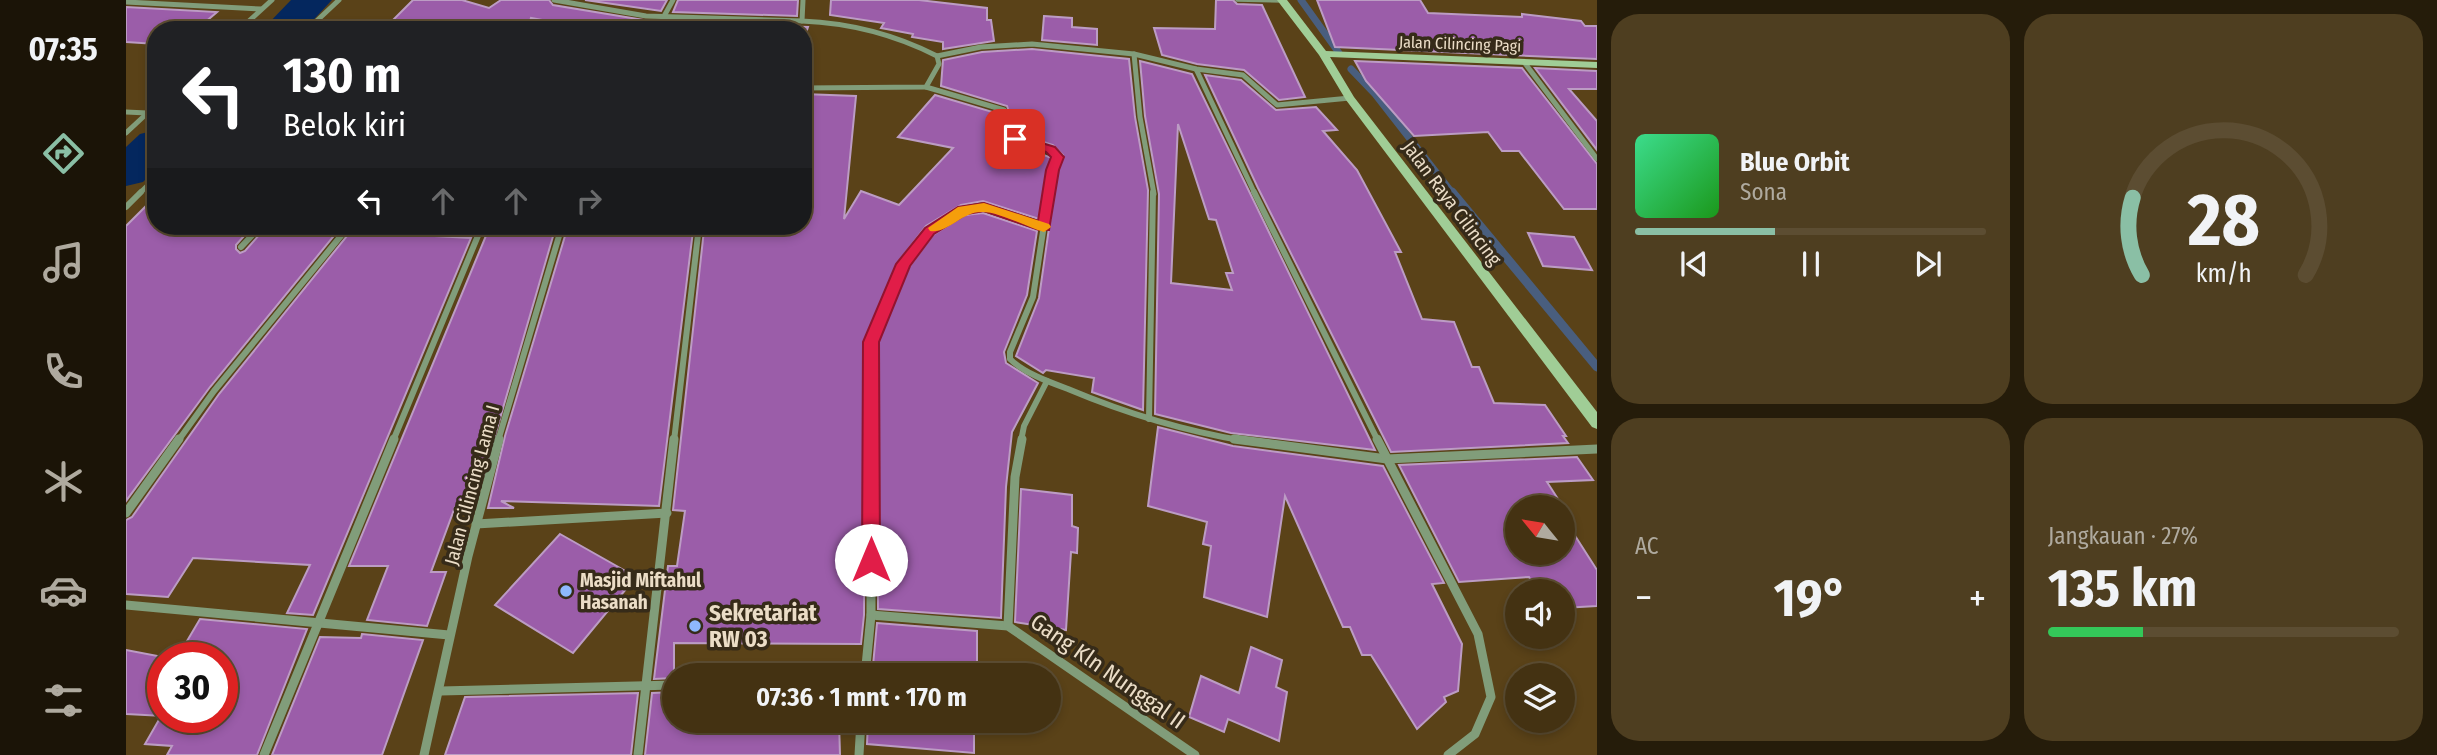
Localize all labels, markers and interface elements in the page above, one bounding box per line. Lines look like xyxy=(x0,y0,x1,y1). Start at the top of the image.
text: 07:35 xyxy=(28,30,98,68)
street label: Jalan Cilincing Pagi xyxy=(1398,32,1522,56)
text: 130 m xyxy=(283,46,401,105)
icon: left xyxy=(168,49,259,140)
text: Belok kiri xyxy=(283,106,406,144)
pin xyxy=(985,109,1045,169)
icon: arrive xyxy=(996,120,1034,158)
icon: directions xyxy=(39,129,88,178)
street label: Jalan Raya Cilincing xyxy=(1398,136,1506,270)
text: Blue Orbit xyxy=(1740,147,1850,178)
text: 28 xyxy=(2186,177,2260,264)
text: Sona xyxy=(1740,178,1787,206)
icon: left xyxy=(351,182,389,220)
icon: ahead xyxy=(424,182,462,220)
icon: ahead xyxy=(497,182,535,220)
icon: right xyxy=(570,182,608,220)
icon: music xyxy=(39,238,88,287)
icon: previous xyxy=(1675,245,1713,283)
icon: pause xyxy=(1792,245,1830,283)
icon: next xyxy=(1909,245,1947,283)
text: km/h xyxy=(2196,259,2251,289)
icon: phone xyxy=(39,347,88,396)
street label: Jalan Cilincing Lama I xyxy=(440,403,504,567)
icon: climate xyxy=(39,457,88,506)
north arrow xyxy=(1505,495,1575,565)
map controls xyxy=(1505,495,1575,733)
text: Jangkauan · 27% xyxy=(2048,522,2198,550)
position arrow xyxy=(834,523,908,597)
text: AC xyxy=(1635,532,1659,560)
text: 135 km xyxy=(2048,557,2197,620)
icon: car xyxy=(39,566,88,615)
text: 19° xyxy=(1774,567,1847,630)
place label: Masjid Miftahul Hasanah xyxy=(580,569,702,614)
text: − xyxy=(1635,575,1652,621)
text: + xyxy=(1969,575,1986,621)
button: sound xyxy=(1505,579,1575,649)
marker: Masjid Miftahul Hasanah xyxy=(558,583,574,599)
place label: Sekretariat RW 03 xyxy=(709,599,818,653)
street label: Gang Kln Nunggal II xyxy=(1025,607,1191,735)
marker: Sekretariat RW 03 xyxy=(687,618,703,634)
speed limit sign: 30 xyxy=(147,642,238,733)
button: layers xyxy=(1505,663,1575,733)
icon: filters xyxy=(39,676,88,725)
text: 07:36 · 1 mnt · 170 m xyxy=(756,682,967,713)

